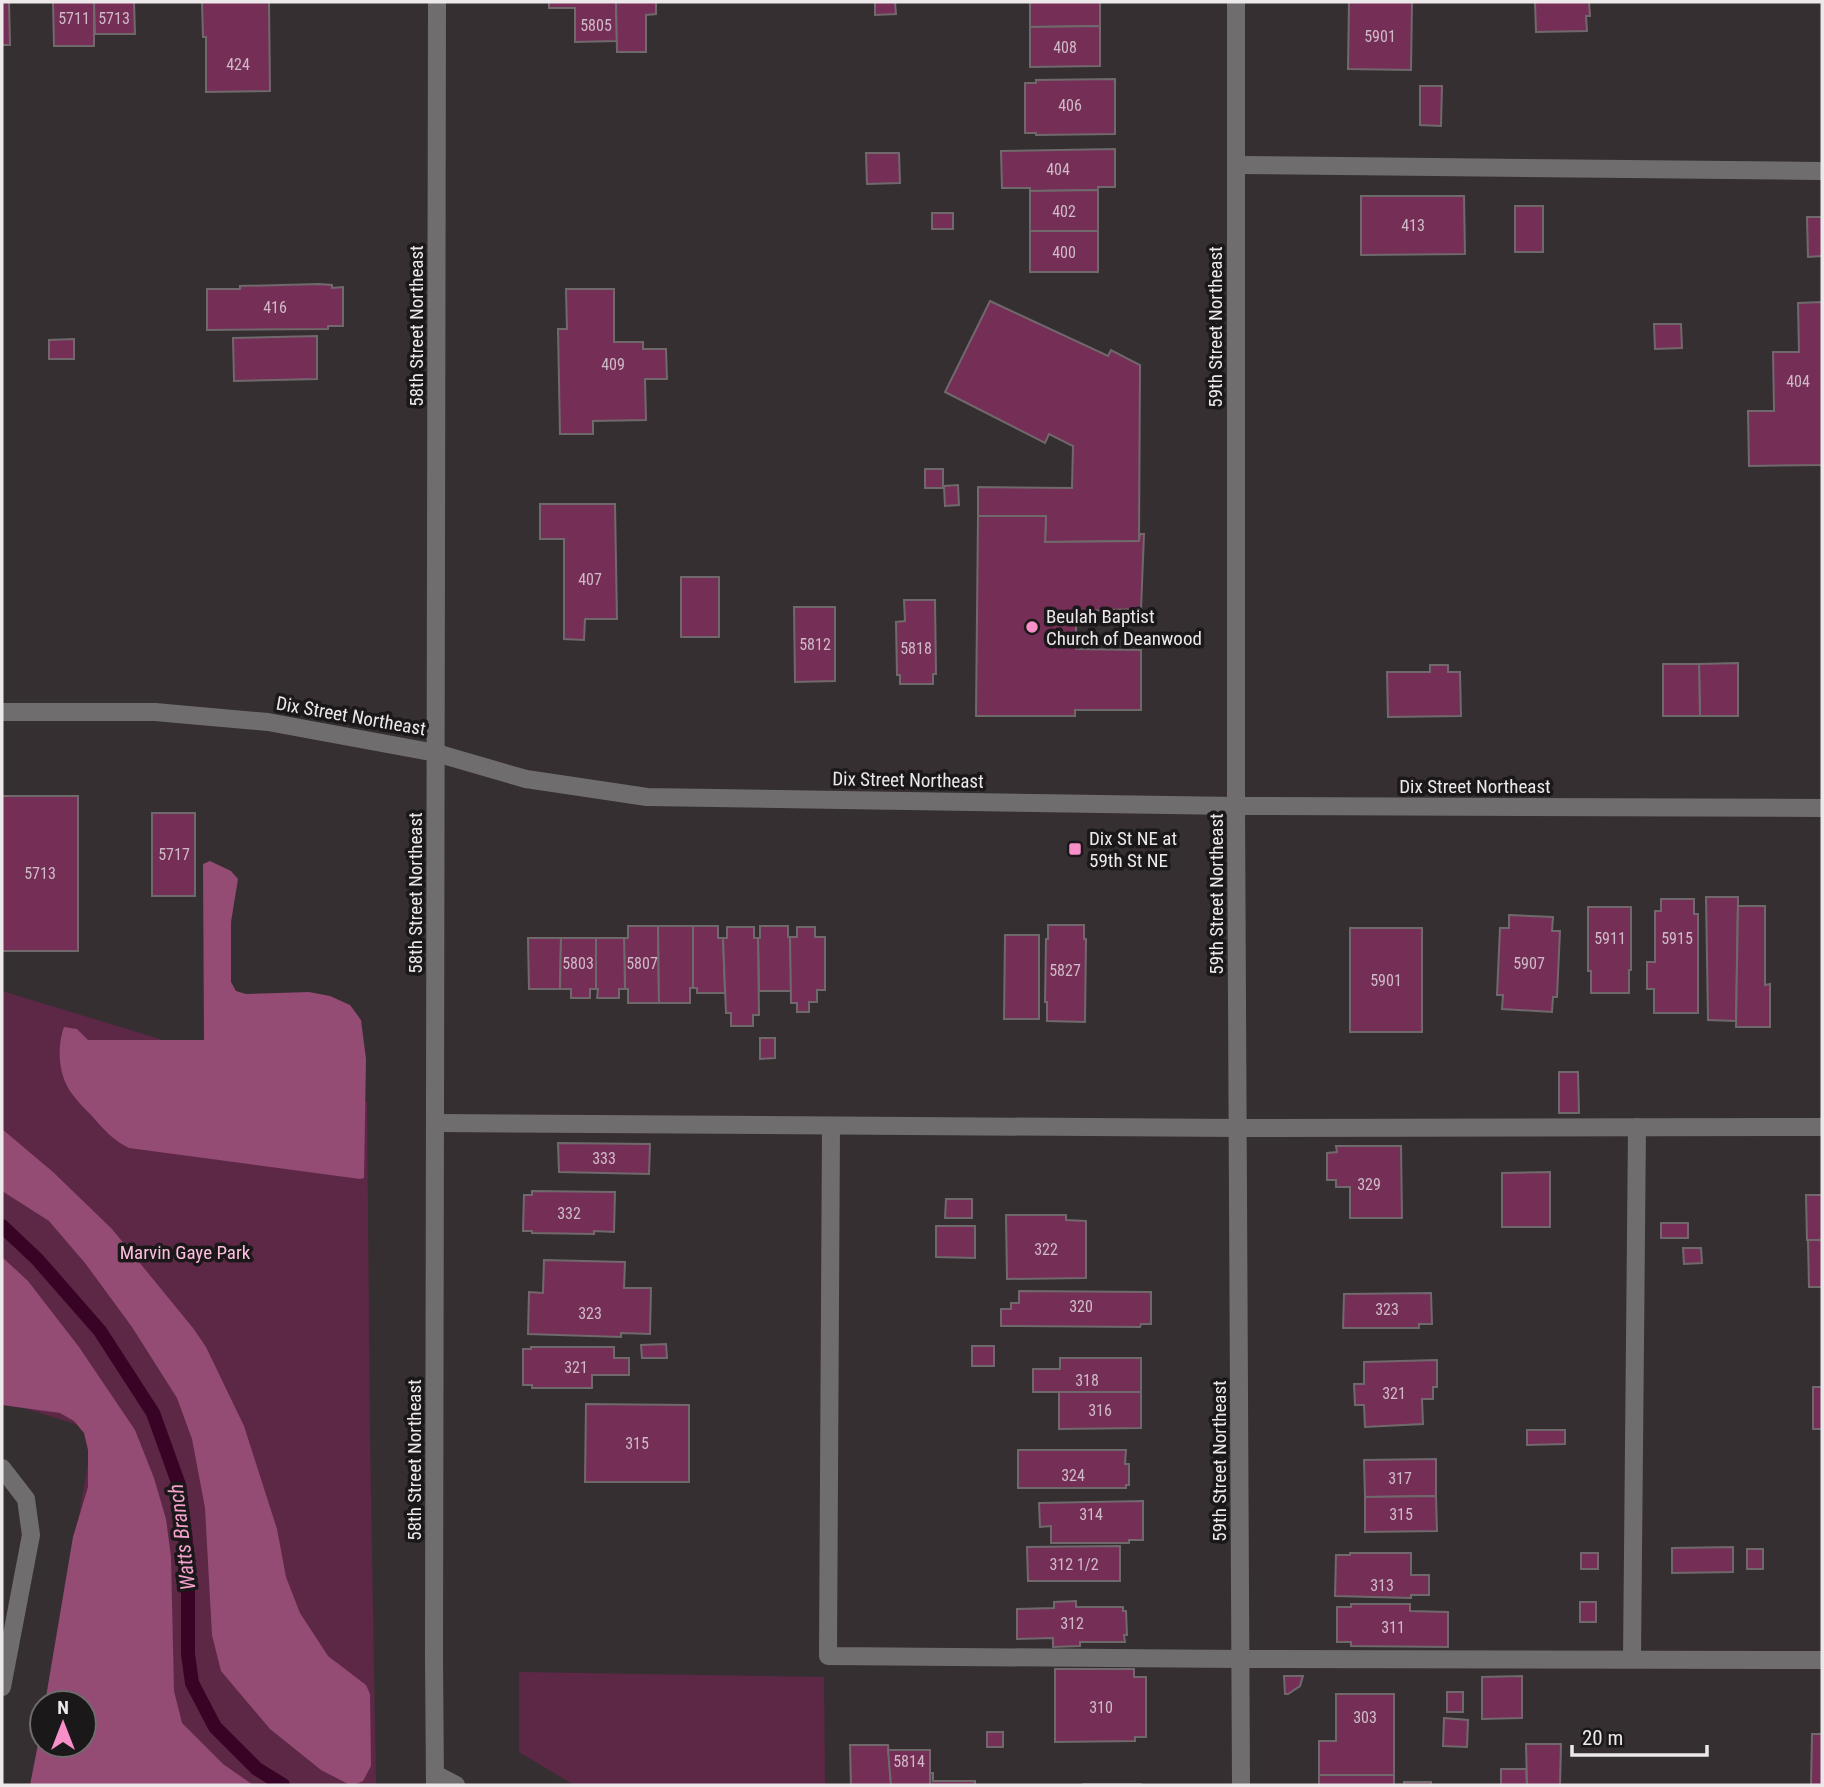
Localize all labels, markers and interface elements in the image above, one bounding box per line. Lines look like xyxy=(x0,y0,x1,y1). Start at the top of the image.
house number: 5711 xyxy=(58,9,90,28)
house number: 5713 xyxy=(98,9,130,28)
house number: 5805 xyxy=(580,16,612,35)
house number: 5901 xyxy=(1364,27,1396,46)
house number: 408 xyxy=(1053,38,1077,57)
house number: 424 xyxy=(226,55,250,74)
house number: 406 xyxy=(1058,96,1082,115)
house number: 404 xyxy=(1046,160,1070,179)
house number: 402 xyxy=(1052,202,1076,221)
house number: 413 xyxy=(1401,216,1425,235)
house number: 400 xyxy=(1052,243,1076,262)
street label: 58th Street Northeast xyxy=(405,245,428,407)
street label: 59th Street Northeast xyxy=(1204,246,1227,408)
house number: 416 xyxy=(263,298,287,317)
house number: 409 xyxy=(601,355,625,374)
house number: 404 xyxy=(1786,372,1810,391)
house number: 407 xyxy=(578,570,602,589)
place label: Beulah Baptist Church of Deanwood xyxy=(1046,605,1202,650)
marker: Beulah Baptist Church of Deanwood xyxy=(1024,619,1040,635)
house number: 5812 xyxy=(799,635,831,654)
house number: 5818 xyxy=(900,639,932,658)
street label: Dix Street Northeast xyxy=(274,692,428,740)
street label: Dix Street Northeast xyxy=(832,767,984,793)
street label: Dix Street Northeast xyxy=(1399,775,1551,798)
street label: 58th Street Northeast xyxy=(404,812,427,974)
street label: 59th Street Northeast xyxy=(1205,813,1228,975)
place label: Dix St NE at 59th St NE xyxy=(1089,827,1177,872)
marker: Dix St NE at 59th St NE xyxy=(1067,841,1083,857)
house number: 5717 xyxy=(158,845,190,864)
house number: 5713 xyxy=(24,864,56,883)
house number: 5911 xyxy=(1594,929,1626,948)
house number: 5915 xyxy=(1661,929,1693,948)
house number: 5803 xyxy=(562,954,594,973)
house number: 5807 xyxy=(626,954,658,973)
house number: 5907 xyxy=(1513,954,1545,973)
house number: 5827 xyxy=(1049,961,1081,980)
house number: 5901 xyxy=(1370,971,1402,990)
house number: 333 xyxy=(592,1149,616,1168)
house number: 329 xyxy=(1357,1175,1381,1194)
house number: 332 xyxy=(557,1204,581,1223)
house number: 322 xyxy=(1034,1240,1058,1259)
park label: Marvin Gaye Park xyxy=(120,1241,251,1264)
house number: 320 xyxy=(1069,1297,1093,1316)
house number: 323 xyxy=(1375,1300,1399,1319)
house number: 323 xyxy=(578,1304,602,1323)
house number: 321 xyxy=(564,1358,588,1377)
house number: 318 xyxy=(1075,1371,1099,1390)
street label: 58th Street Northeast xyxy=(403,1379,426,1541)
street label: 59th Street Northeast xyxy=(1208,1380,1231,1542)
house number: 321 xyxy=(1382,1384,1406,1403)
house number: 316 xyxy=(1088,1401,1112,1420)
house number: 315 xyxy=(625,1434,649,1453)
house number: 324 xyxy=(1061,1466,1085,1485)
house number: 317 xyxy=(1388,1469,1412,1488)
water label: Watts Branch xyxy=(164,1483,200,1591)
house number: 314 xyxy=(1079,1505,1103,1524)
house number: 315 xyxy=(1389,1505,1413,1524)
house number: 312 1/2 xyxy=(1049,1555,1099,1574)
house number: 313 xyxy=(1370,1576,1394,1595)
house number: 312 xyxy=(1060,1614,1084,1633)
house number: 311 xyxy=(1381,1618,1405,1637)
north arrow xyxy=(28,1689,98,1759)
text: N xyxy=(57,1696,69,1719)
house number: 310 xyxy=(1089,1698,1113,1717)
house number: 303 xyxy=(1353,1708,1377,1727)
scale bar xyxy=(1572,1714,1707,1758)
text: 20 m xyxy=(1582,1726,1623,1750)
house number: 5814 xyxy=(893,1752,925,1771)

